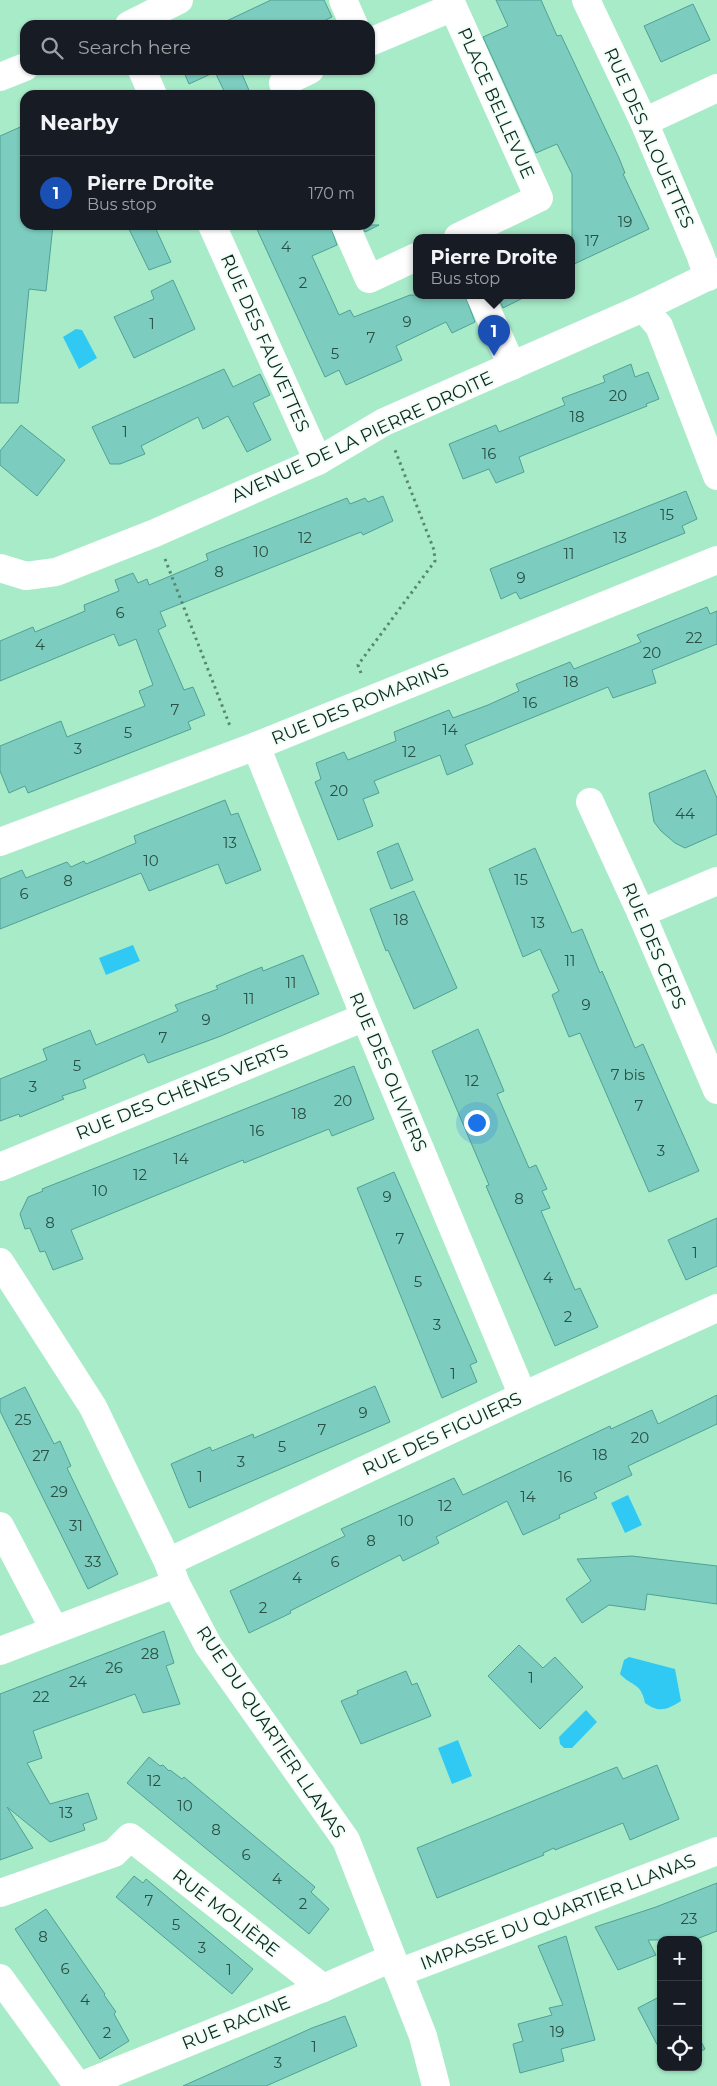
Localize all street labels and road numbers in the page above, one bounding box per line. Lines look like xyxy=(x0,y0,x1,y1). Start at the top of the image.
street label: PLACE BELLEVUE xyxy=(453,24,539,182)
street label: RUE DES ALOUETTES xyxy=(599,44,699,232)
street label: RUE DES FAUVETTES xyxy=(216,250,314,436)
street label: AVENUE DE LA PIERRE DROITE xyxy=(228,367,496,507)
street label: RUE DES ROMARINS xyxy=(268,658,452,750)
street label: RUE DES CEPS xyxy=(617,879,691,1013)
street label: RUE DES OLIVIERS xyxy=(344,989,432,1155)
street label: RUE DES CHÊNES VERTS xyxy=(73,1039,291,1145)
street label: RUE DES FIGUIERS xyxy=(359,1387,525,1481)
street label: RUE DU QUARTIER LLANAS xyxy=(192,1622,350,1842)
street label: IMPASSE DU QUARTIER LLANAS xyxy=(417,1849,699,1975)
street label: RUE MOLIÈRE xyxy=(168,1864,284,1962)
street label: RUE RACINE xyxy=(179,1991,293,2055)

